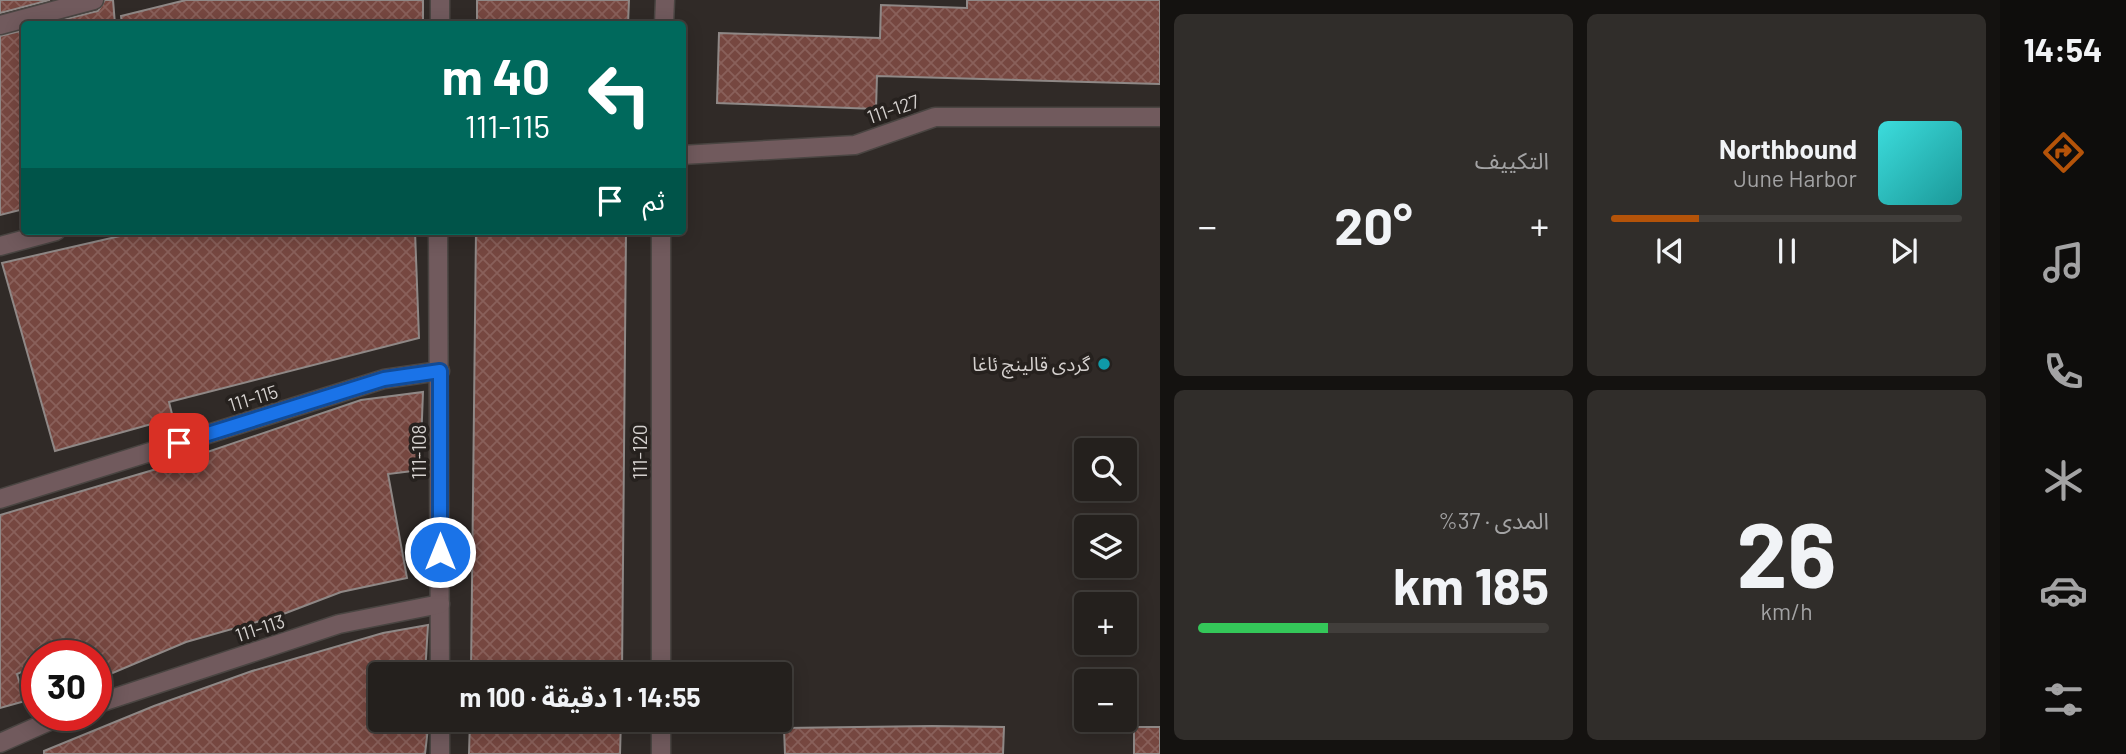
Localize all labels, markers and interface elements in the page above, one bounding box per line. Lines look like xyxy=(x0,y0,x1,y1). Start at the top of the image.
text: 14:54 xyxy=(2024,30,2102,68)
text: 40 m xyxy=(442,46,550,105)
icon: left xyxy=(574,49,665,140)
street label: 111-127 xyxy=(864,89,922,128)
text: 111-115 xyxy=(465,106,550,144)
icon: directions xyxy=(2039,128,2088,177)
text: Northbound xyxy=(1719,133,1857,164)
text: التكييف xyxy=(1475,146,1549,174)
text: June Harbor xyxy=(1734,164,1857,192)
icon: arrive xyxy=(591,182,629,220)
text: ثم xyxy=(643,184,665,215)
text: 20° xyxy=(1334,193,1413,255)
text: − xyxy=(1198,202,1217,248)
text: + xyxy=(1530,202,1549,248)
icon: previous xyxy=(1651,232,1689,270)
icon: pause xyxy=(1768,232,1806,270)
icon: next xyxy=(1885,232,1923,270)
icon: music xyxy=(2039,238,2088,287)
icon: phone xyxy=(2039,347,2088,396)
place label: گردی قالینچ ئاغا xyxy=(972,352,1091,379)
marker: گردی قالینچ ئاغا xyxy=(1096,356,1112,372)
street label: 111-115 xyxy=(225,379,280,416)
pin xyxy=(149,413,209,473)
icon: arrive xyxy=(160,424,198,462)
street label: 111-120 xyxy=(628,424,651,480)
street label: 111-108 xyxy=(407,425,430,479)
map controls xyxy=(1074,438,1137,732)
button: search xyxy=(1074,438,1137,501)
icon: climate xyxy=(2039,456,2088,505)
text: 26 xyxy=(1737,497,1836,606)
text: المدى · 37% xyxy=(1438,506,1549,534)
position arrow xyxy=(403,515,477,589)
button: layers xyxy=(1074,515,1137,578)
text: 185 km xyxy=(1393,553,1549,615)
icon: car xyxy=(2039,566,2088,615)
button: + xyxy=(1074,592,1137,655)
text: km/h xyxy=(1760,597,1813,625)
street label: 111-113 xyxy=(232,609,288,646)
speed limit sign: 30 xyxy=(21,640,112,731)
button: − xyxy=(1074,669,1137,732)
icon: filters xyxy=(2039,675,2088,724)
text: 14:55 · 1 دقيقة · 100 m xyxy=(459,681,701,712)

